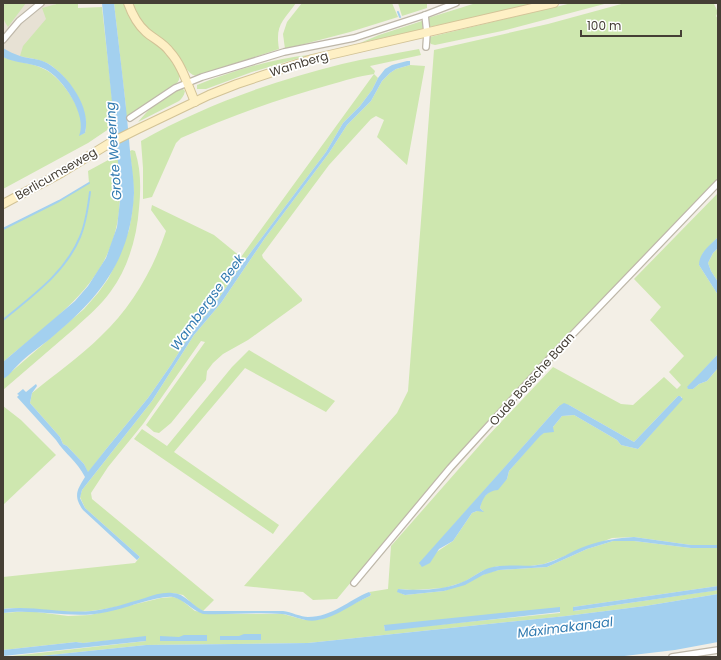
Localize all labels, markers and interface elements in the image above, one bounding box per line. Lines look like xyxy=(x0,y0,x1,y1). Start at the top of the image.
scale bar xyxy=(581,12,681,38)
text: 100 m xyxy=(587,17,621,34)
street label: Wamberg xyxy=(268,47,330,80)
water label: Grote Wetering xyxy=(101,101,126,201)
street label: Berlicumseweg xyxy=(12,143,100,204)
water label: Wambergse Beek xyxy=(166,249,250,354)
street label: Oude Bossche Baan xyxy=(485,328,578,429)
water label: Máximakanaal xyxy=(516,612,615,643)

